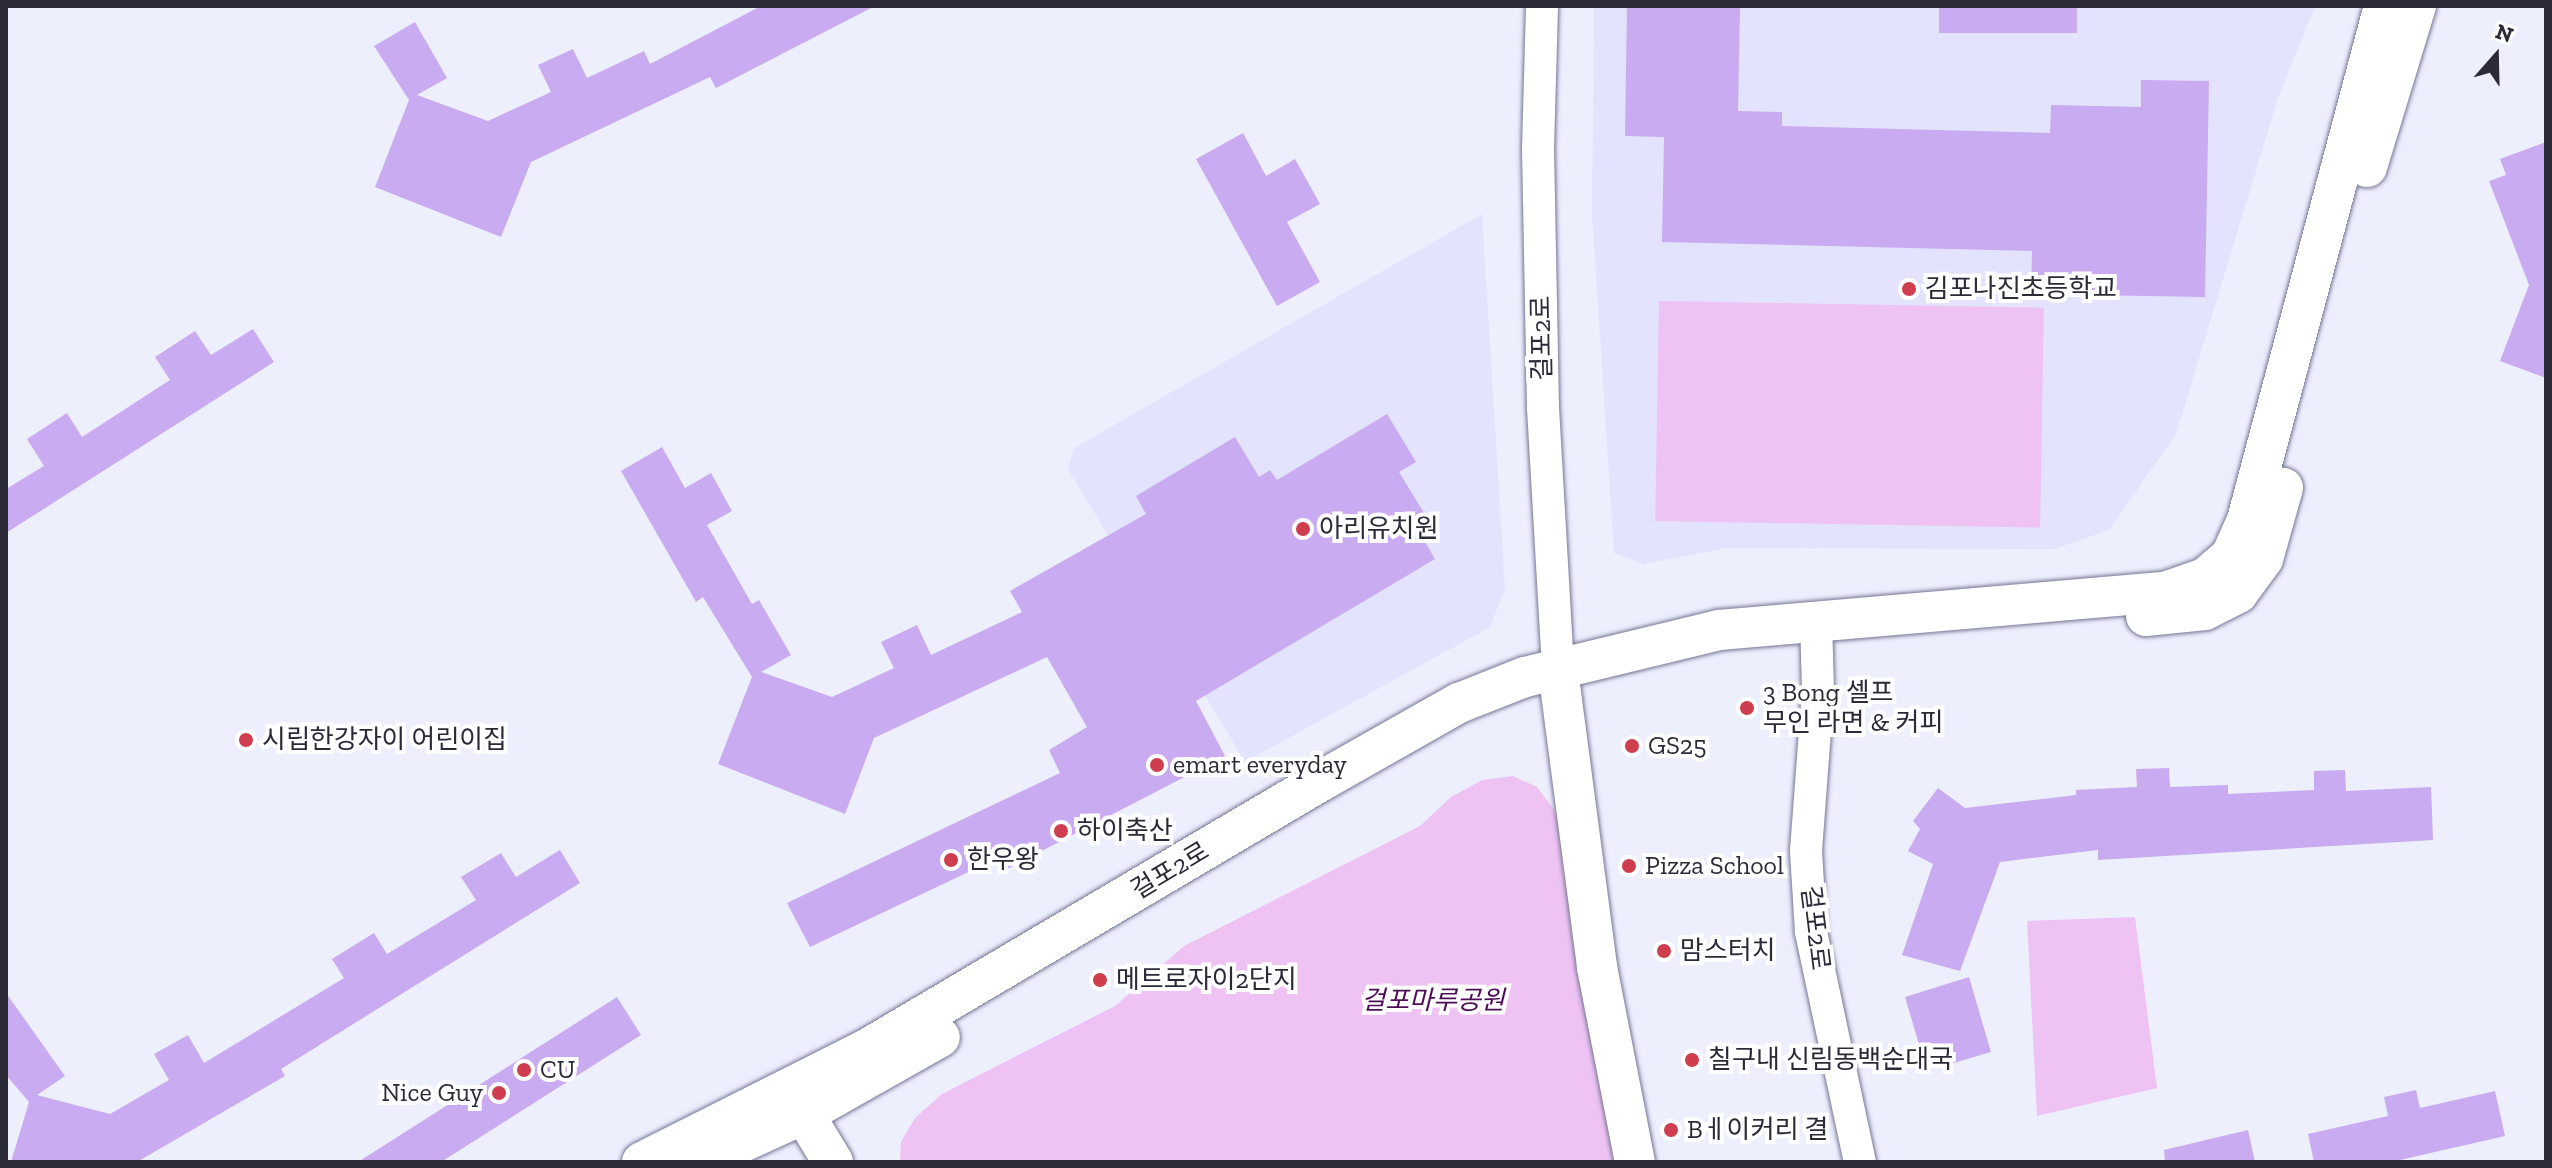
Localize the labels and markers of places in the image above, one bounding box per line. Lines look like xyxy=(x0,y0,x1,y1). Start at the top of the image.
place label: 김포나진초등학교 xyxy=(1925,273,2116,305)
marker: 김포나진초등학교 xyxy=(1900,280,1918,298)
place label: 아리유치원 xyxy=(1319,513,1439,545)
marker: 아리유치원 xyxy=(1294,520,1312,538)
place label: 3 Bong 셀프 무인 라면 & 커피 xyxy=(1763,677,1943,738)
marker: 3 Bong 셀프 무인 라면 & 커피 xyxy=(1738,699,1756,717)
place label: 시립한강자이 어린이집 xyxy=(262,724,507,756)
place label: GS25 xyxy=(1648,730,1707,762)
marker: 시립한강자이 어린이집 xyxy=(237,731,255,749)
marker: GS25 xyxy=(1623,737,1641,755)
place label: emart everyday xyxy=(1173,749,1347,781)
marker: emart everyday xyxy=(1148,756,1166,774)
place label: 하이축산 xyxy=(1077,815,1173,847)
marker: 하이축산 xyxy=(1052,822,1070,840)
place label: 한우왕 xyxy=(967,844,1039,876)
place label: Pizza School xyxy=(1645,850,1784,882)
marker: 한우왕 xyxy=(942,851,960,869)
marker: Pizza School xyxy=(1620,857,1638,875)
place label: 맘스터치 xyxy=(1680,935,1776,967)
marker: 맘스터치 xyxy=(1655,942,1673,960)
place label: 메트로자이2단지 xyxy=(1116,964,1297,996)
marker: 메트로자이2단지 xyxy=(1091,971,1109,989)
place label: 칠구내 신림동백순대국 xyxy=(1708,1044,1953,1076)
marker: 칠구내 신림동백순대국 xyxy=(1683,1051,1701,1069)
place label: CU xyxy=(540,1054,575,1086)
marker: CU xyxy=(515,1061,533,1079)
place label: Nice Guy xyxy=(381,1077,483,1109)
marker: Nice Guy xyxy=(490,1084,508,1102)
place label: Bㅔ이커리 결 xyxy=(1687,1114,1828,1146)
marker: Bㅔ이커리 결 xyxy=(1662,1121,1680,1139)

